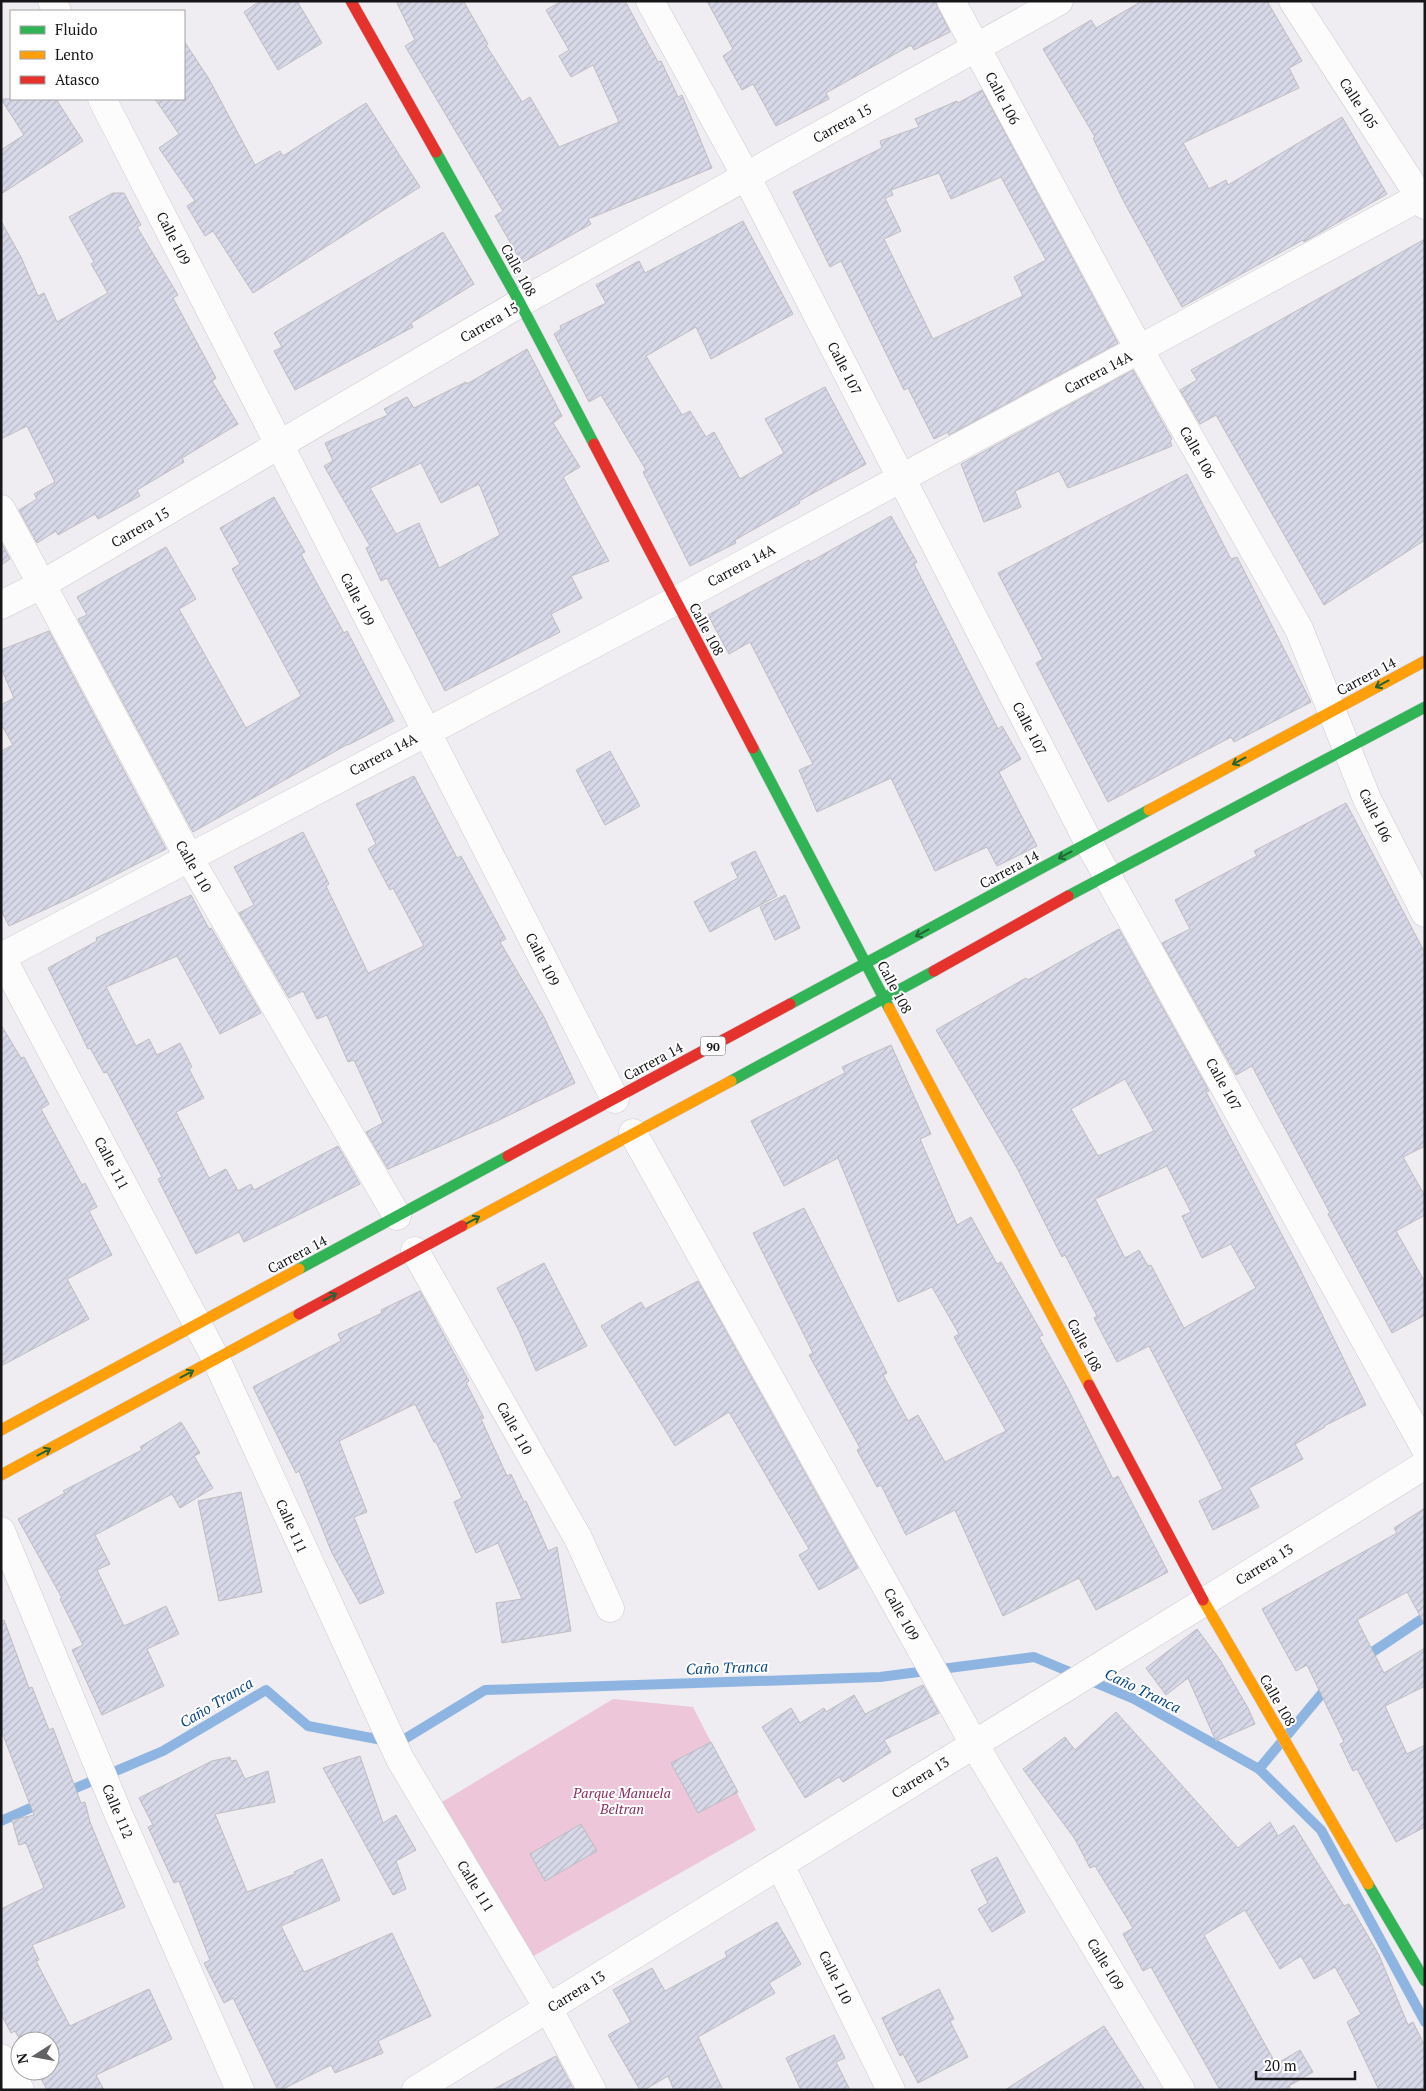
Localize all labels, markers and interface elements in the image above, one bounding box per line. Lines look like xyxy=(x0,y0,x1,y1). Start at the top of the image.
legend xyxy=(10,10,185,100)
text: Fluido xyxy=(55,19,97,39)
text: Lento xyxy=(55,44,94,64)
street label: Calle 106 xyxy=(981,68,1025,128)
text: Atasco xyxy=(55,69,99,89)
street label: Calle 105 xyxy=(1335,74,1383,132)
street label: Carrera 15 xyxy=(809,99,875,147)
street label: Calle 109 xyxy=(153,208,195,268)
street label: Calle 108 xyxy=(497,240,541,300)
street label: Carrera 15 xyxy=(456,298,522,346)
street label: Calle 107 xyxy=(824,338,866,398)
street label: Carrera 14A xyxy=(1061,346,1136,398)
street label: Calle 106 xyxy=(1175,422,1221,482)
street label: Carrera 15 xyxy=(107,503,173,551)
street label: Carrera 14A xyxy=(704,539,779,591)
street label: Calle 109 xyxy=(337,569,379,629)
street label: Calle 108 xyxy=(685,599,729,659)
street label: Carrera 14 xyxy=(1333,652,1399,700)
one-way arrow xyxy=(1375,680,1390,689)
street label: Calle 107 xyxy=(1009,698,1051,758)
street label: Carrera 14A xyxy=(346,728,421,780)
one-way arrow xyxy=(1232,757,1247,767)
street label: Calle 106 xyxy=(1355,785,1397,845)
street label: Calle 110 xyxy=(171,836,217,896)
street label: Carrera 14 xyxy=(976,845,1042,893)
one-way arrow xyxy=(1058,851,1073,861)
one-way arrow xyxy=(915,928,930,938)
street label: Calle 109 xyxy=(522,929,564,989)
street label: Calle 108 xyxy=(873,957,917,1017)
road number: 90 xyxy=(700,1036,726,1056)
street label: Carrera 14 xyxy=(620,1037,686,1085)
street label: Calle 107 xyxy=(1202,1054,1246,1114)
street label: Calle 111 xyxy=(90,1133,134,1193)
one-way arrow xyxy=(465,1214,480,1224)
street label: Carrera 14 xyxy=(264,1230,330,1278)
one-way arrow xyxy=(322,1292,337,1301)
street label: Calle 108 xyxy=(1063,1315,1107,1375)
one-way arrow xyxy=(179,1369,194,1378)
street label: Calle 110 xyxy=(493,1398,537,1458)
one-way arrow xyxy=(36,1446,51,1456)
street label: Calle 111 xyxy=(272,1496,312,1556)
street label: Carrera 13 xyxy=(1232,1539,1296,1589)
street label: Calle 109 xyxy=(880,1584,924,1644)
water label: Caño Tranca xyxy=(686,1656,768,1678)
water label: Caño Tranca xyxy=(1102,1663,1184,1717)
street label: Calle 108 xyxy=(1255,1670,1301,1730)
water label: Caño Tranca xyxy=(176,1672,256,1732)
street label: Carrera 13 xyxy=(888,1752,952,1802)
street label: Calle 112 xyxy=(98,1781,138,1841)
park label: Parque Manuela Beltran xyxy=(572,1783,671,1818)
street label: Calle 111 xyxy=(453,1857,499,1915)
street label: Calle 109 xyxy=(1083,1935,1129,1993)
street label: Calle 110 xyxy=(815,1947,857,2007)
street label: Carrera 13 xyxy=(544,1966,608,2016)
north arrow xyxy=(10,2031,60,2081)
scale bar xyxy=(1256,2048,1355,2080)
text: N xyxy=(11,2051,32,2066)
text: 20 m xyxy=(1264,2055,1297,2075)

